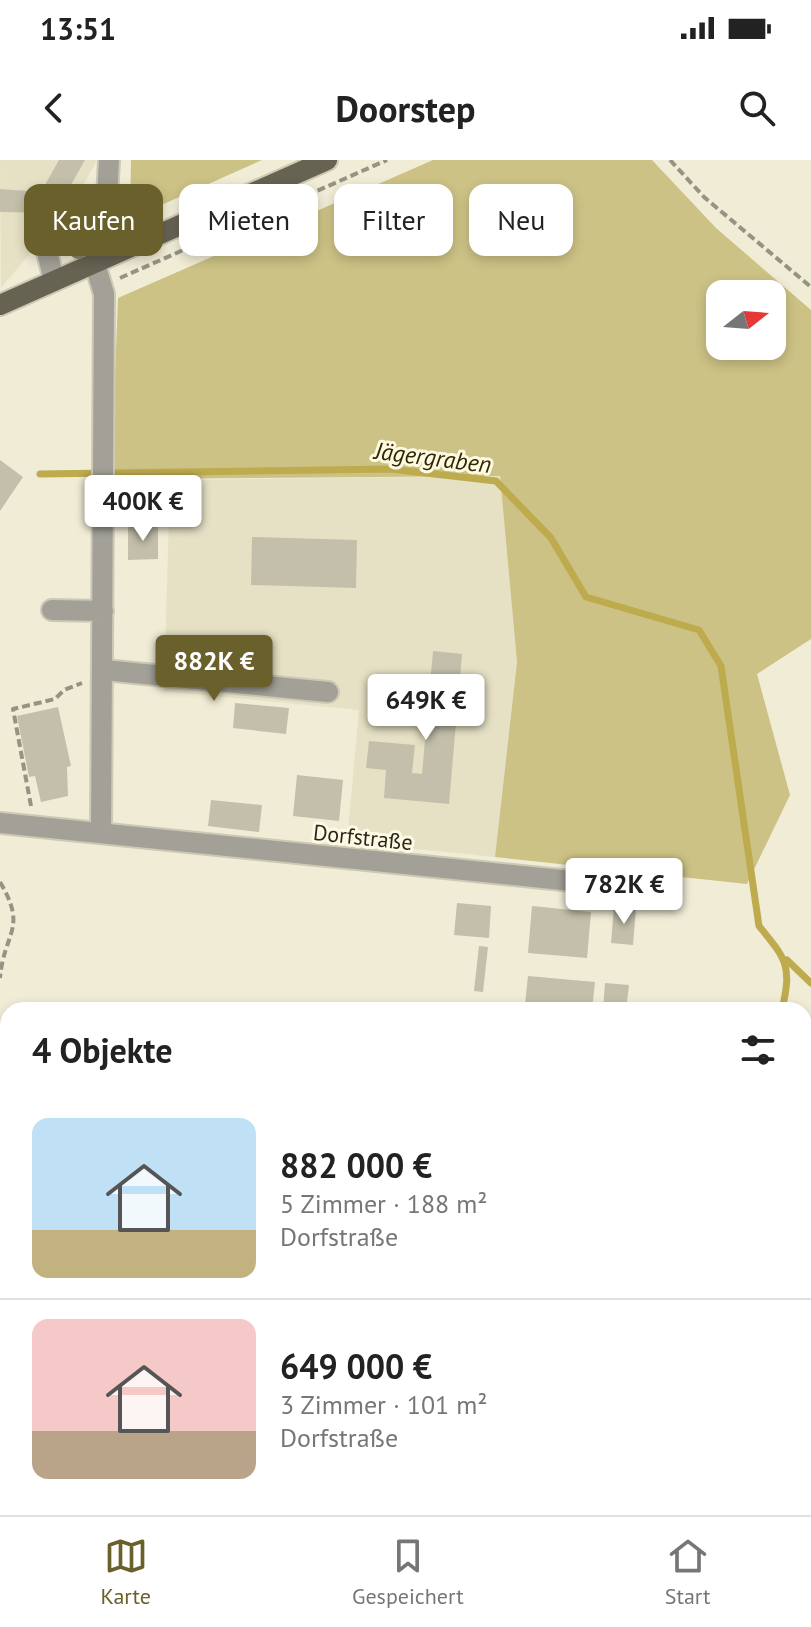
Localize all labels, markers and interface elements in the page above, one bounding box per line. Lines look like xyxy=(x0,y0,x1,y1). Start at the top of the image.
text: 13:51 xyxy=(40,9,116,48)
text: Doorstep xyxy=(336,85,475,132)
icon: back xyxy=(32,86,76,130)
icon: search xyxy=(735,86,779,130)
chip: Kaufen xyxy=(24,184,163,256)
chip: Mieten xyxy=(179,184,318,256)
chip: Filter xyxy=(334,184,453,256)
chip: Neu xyxy=(469,184,573,256)
north arrow xyxy=(706,280,786,360)
map controls xyxy=(706,280,786,360)
water label: Jägergraben xyxy=(371,435,493,480)
pin: 400K € xyxy=(78,475,208,543)
text: 400K € xyxy=(103,484,183,517)
pin: 882K € xyxy=(149,635,279,703)
text: 882K € xyxy=(174,644,254,677)
pin: 649K € xyxy=(361,674,491,742)
text: 649K € xyxy=(386,683,466,716)
street label: Dorfstraße xyxy=(312,818,414,856)
pin: 782K € xyxy=(559,858,689,926)
text: 782K € xyxy=(584,867,664,900)
text: 4 Objekte xyxy=(32,1028,173,1072)
icon: filters xyxy=(736,1028,780,1072)
text: 882 000 € xyxy=(280,1143,432,1187)
icon: home xyxy=(96,1150,192,1246)
text: 5 Zimmer · 188 m² xyxy=(280,1187,488,1220)
text: Dorfstraße xyxy=(280,1220,398,1253)
text: 649 000 € xyxy=(280,1344,432,1388)
icon: home xyxy=(96,1351,192,1447)
text: 3 Zimmer · 101 m² xyxy=(280,1388,488,1421)
text: Dorfstraße xyxy=(280,1421,398,1454)
tab: Karte xyxy=(101,1534,151,1610)
tab: Gespeichert xyxy=(352,1534,464,1610)
tab: Start xyxy=(665,1534,710,1610)

